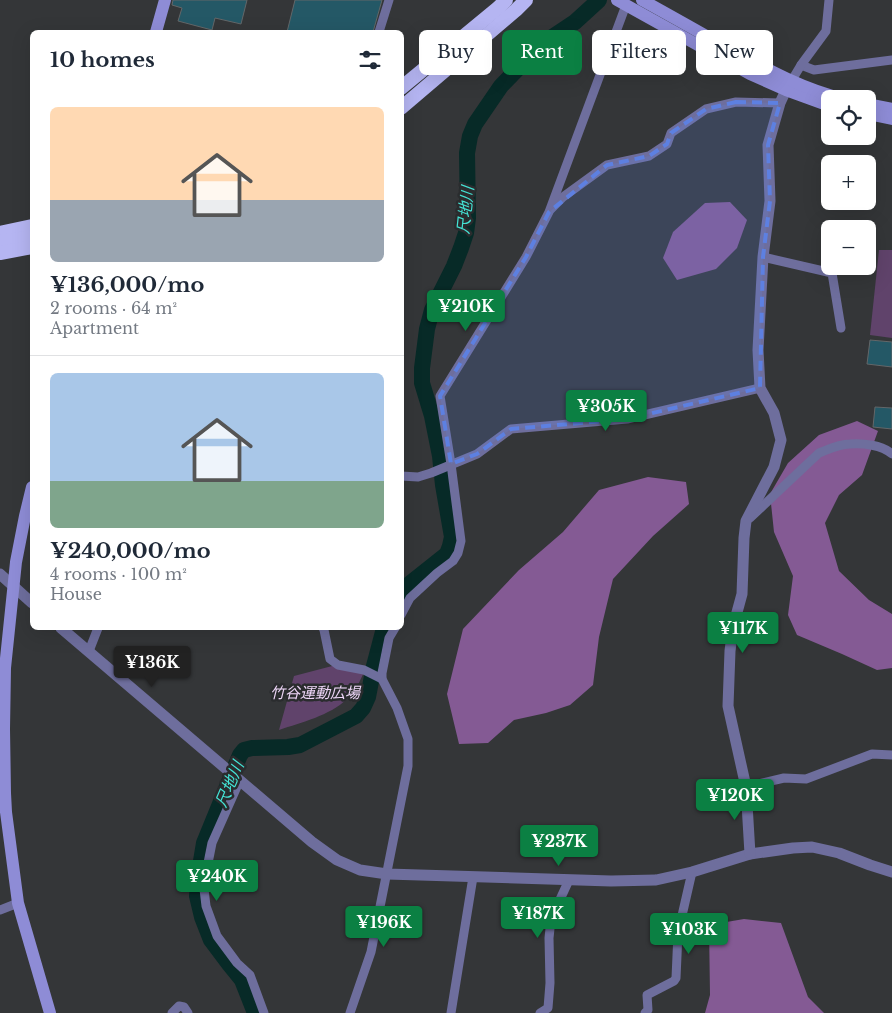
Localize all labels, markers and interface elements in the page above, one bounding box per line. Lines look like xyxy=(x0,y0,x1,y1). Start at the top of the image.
chip: Buy xyxy=(419,30,492,75)
chip: Rent xyxy=(502,30,582,75)
chip: Filters xyxy=(592,30,686,75)
chip: New xyxy=(696,30,773,75)
icon: filters xyxy=(356,46,384,74)
text: 10 homes xyxy=(50,47,155,73)
map controls xyxy=(821,90,876,275)
button: locate xyxy=(821,90,876,145)
icon: home xyxy=(172,140,262,230)
button: + xyxy=(821,155,876,210)
water label: 尺地川 xyxy=(453,183,478,235)
button: − xyxy=(821,220,876,275)
text: ¥136,000/mo xyxy=(50,272,204,298)
pin: ¥210K xyxy=(431,290,501,332)
text: ¥210K xyxy=(438,296,494,316)
text: 2 rooms · 64 m² xyxy=(50,298,177,318)
text: Apartment xyxy=(50,318,139,338)
pin: ¥305K xyxy=(571,390,641,432)
text: ¥305K xyxy=(577,396,635,416)
icon: home xyxy=(172,405,262,495)
text: ¥240,000/mo xyxy=(50,538,211,564)
text: 4 rooms · 100 m² xyxy=(50,564,187,584)
text: House xyxy=(50,584,102,604)
pin: ¥117K xyxy=(708,612,778,654)
text: ¥117K xyxy=(718,618,768,638)
pin: ¥136K xyxy=(117,646,187,688)
text: ¥136K xyxy=(125,652,179,672)
park label: 竹谷運動広場 xyxy=(270,683,362,702)
water label: 尺地川 xyxy=(210,756,248,810)
pin: ¥120K xyxy=(700,778,770,821)
text: ¥120K xyxy=(707,785,763,805)
pin: ¥237K xyxy=(524,824,594,867)
text: ¥237K xyxy=(531,831,587,851)
pin: ¥240K xyxy=(182,860,252,902)
text: ¥240K xyxy=(187,866,247,886)
pin: ¥187K xyxy=(503,896,573,939)
text: ¥187K xyxy=(512,903,564,923)
pin: ¥196K xyxy=(349,906,419,948)
text: ¥196K xyxy=(356,912,412,932)
pin: ¥103K xyxy=(654,912,724,955)
text: ¥103K xyxy=(661,919,717,939)

